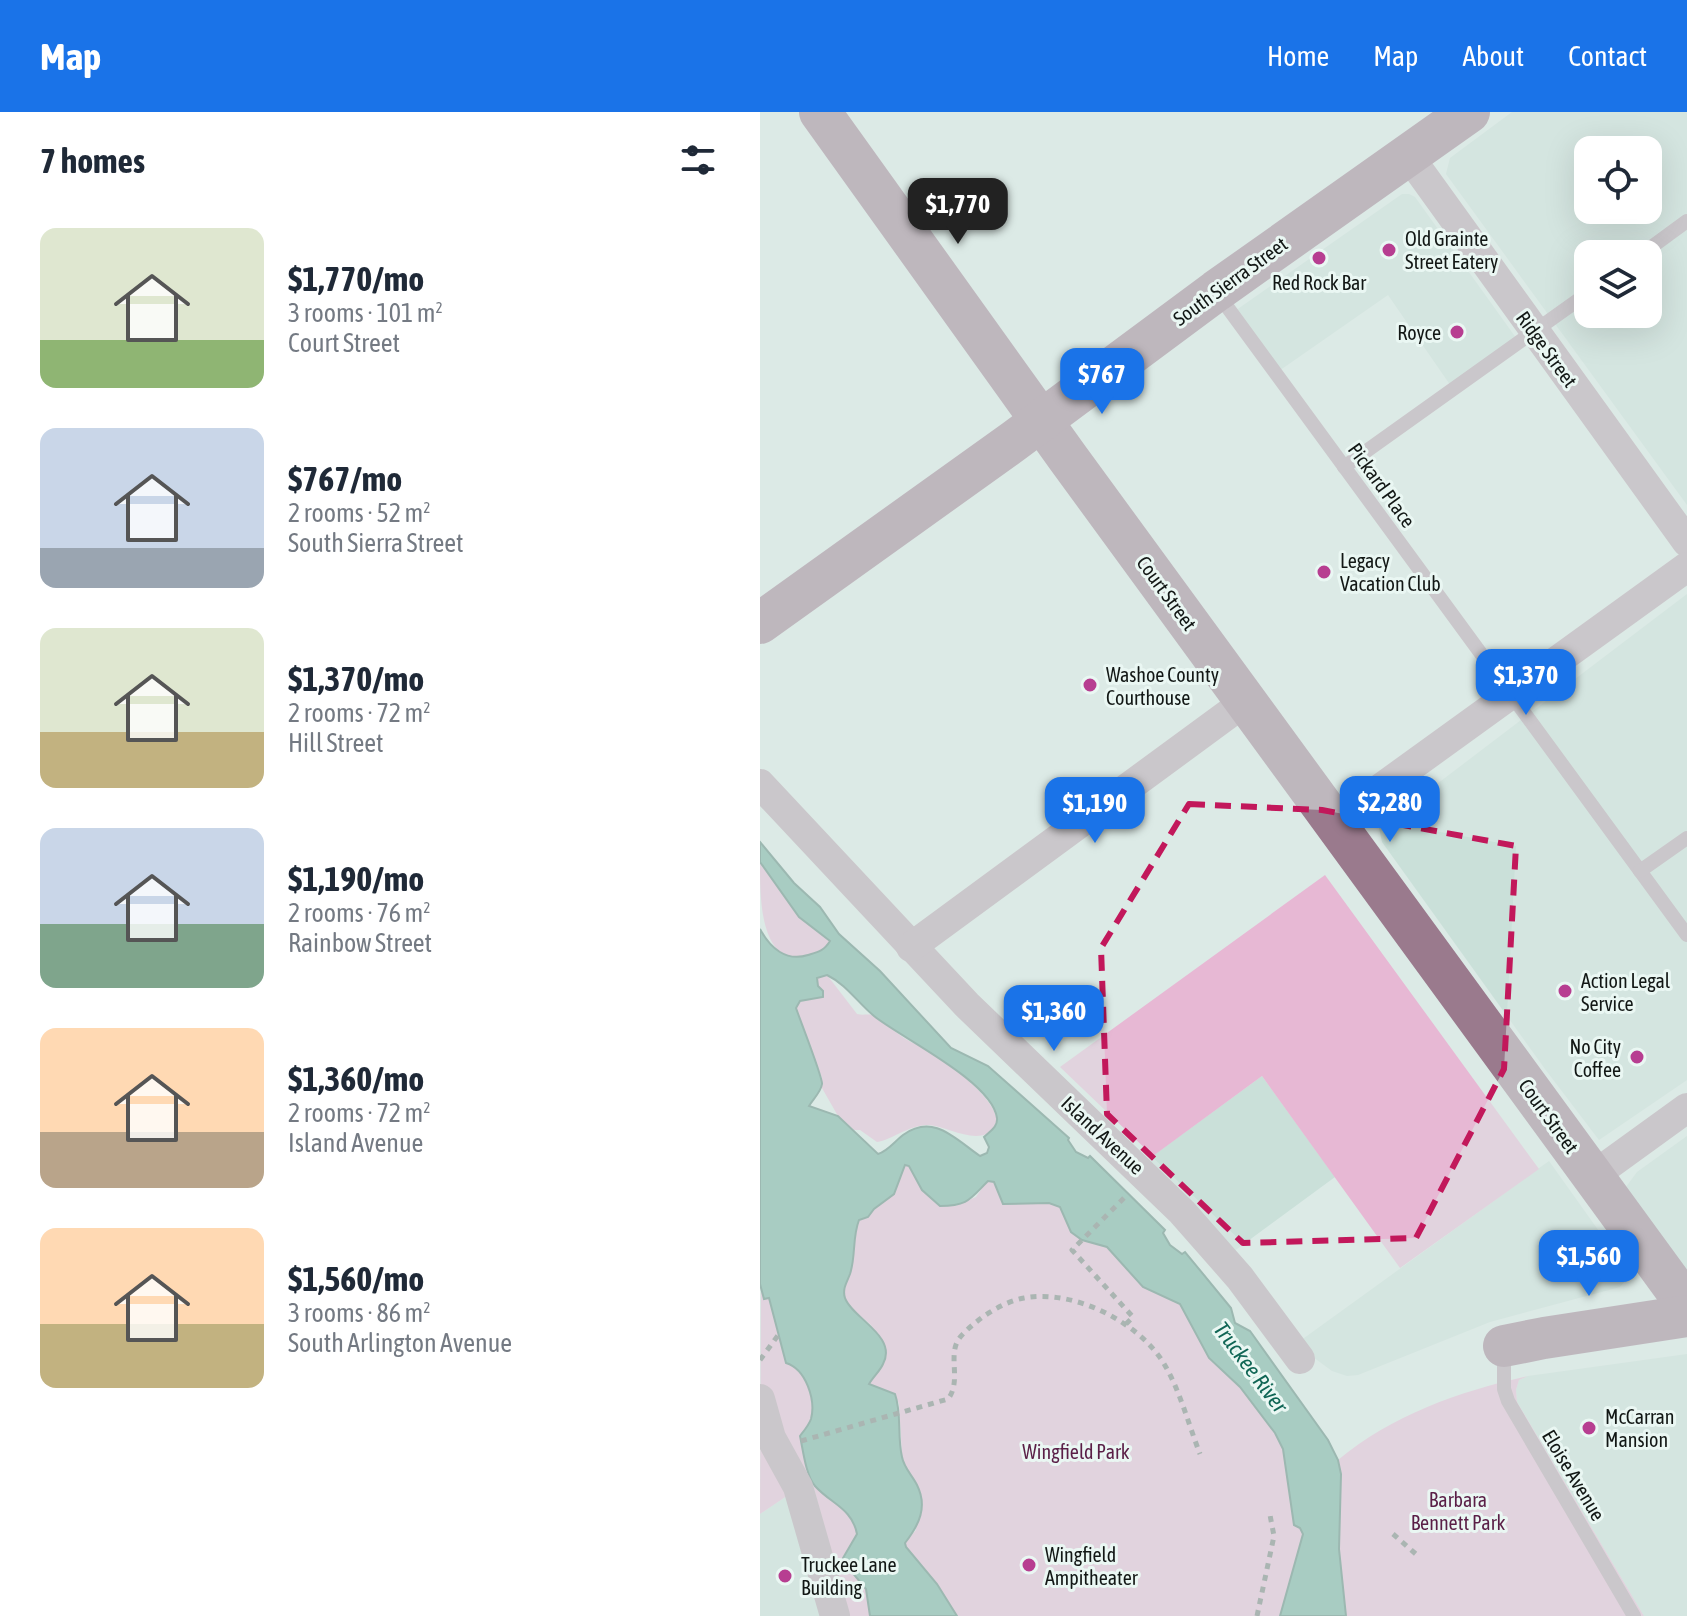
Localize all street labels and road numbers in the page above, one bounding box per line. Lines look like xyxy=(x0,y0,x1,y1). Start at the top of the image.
street label: South Sierra Street xyxy=(1169,232,1292,330)
street label: Ridge Street xyxy=(1512,307,1582,392)
street label: Pickard Place xyxy=(1344,438,1420,532)
street label: Court Street xyxy=(1132,551,1202,635)
street label: Court Street xyxy=(1514,1074,1584,1158)
street label: Island Avenue xyxy=(1057,1091,1149,1179)
street label: Eloise Avenue xyxy=(1538,1425,1610,1525)

